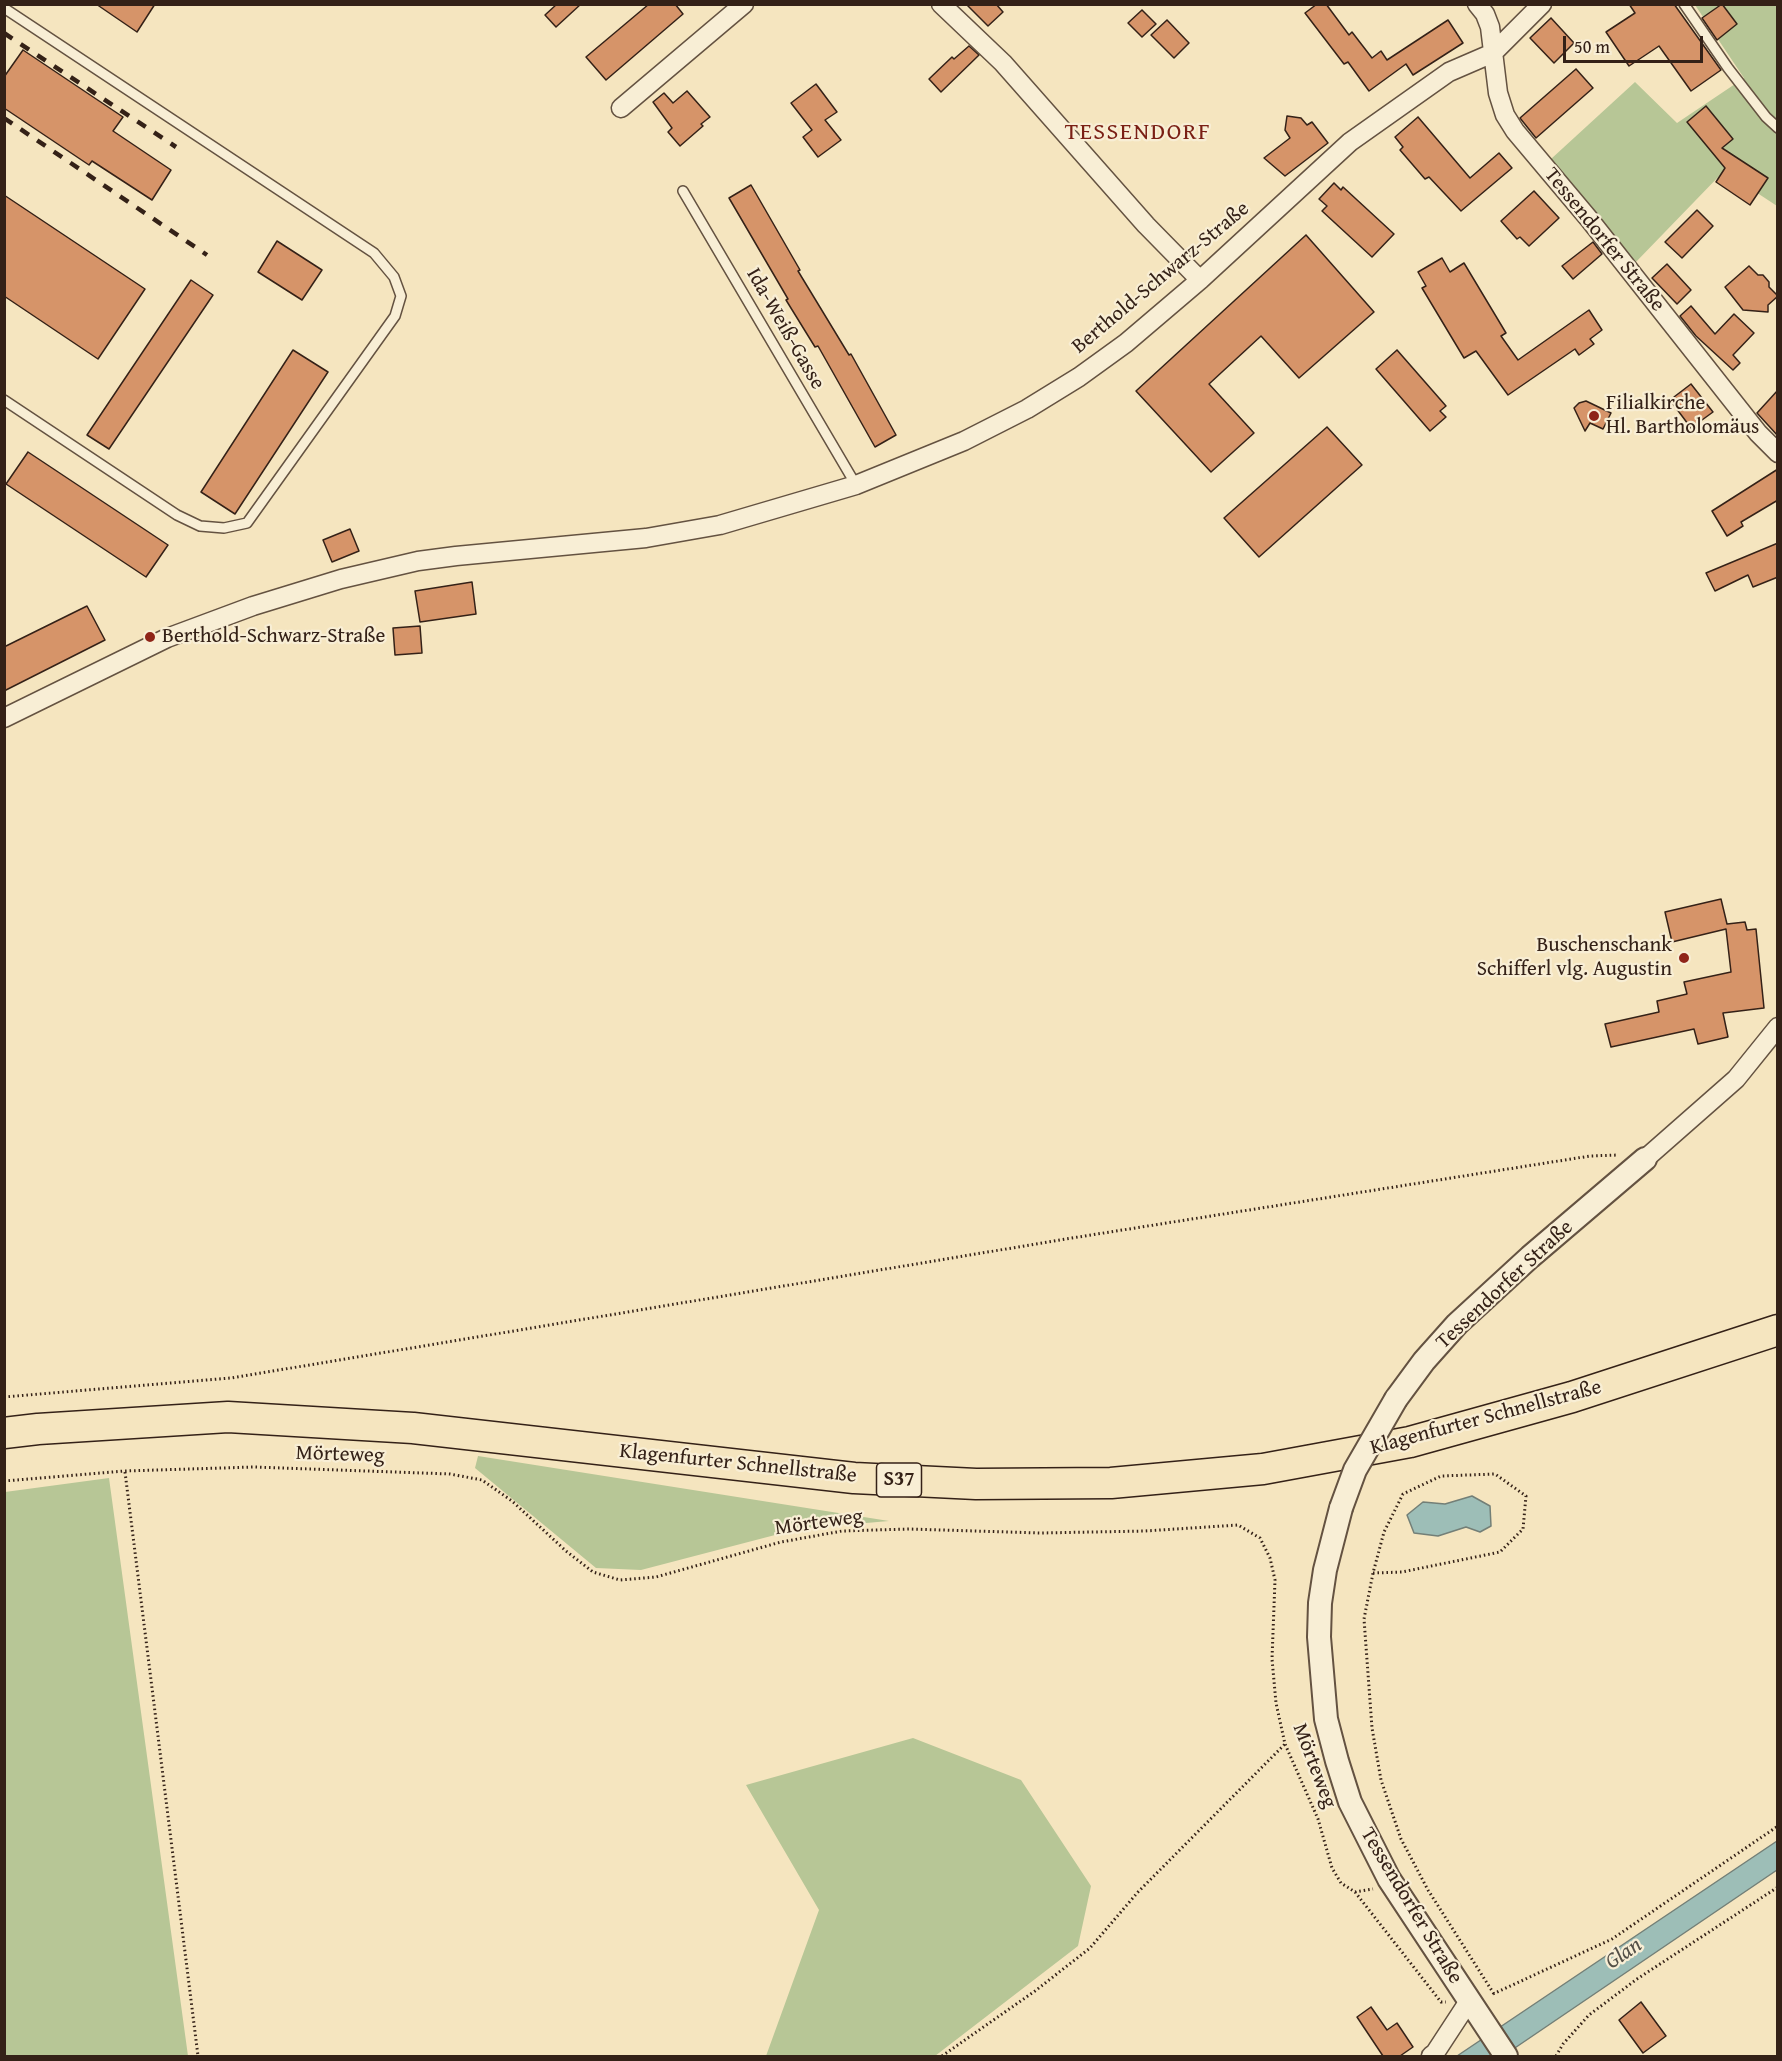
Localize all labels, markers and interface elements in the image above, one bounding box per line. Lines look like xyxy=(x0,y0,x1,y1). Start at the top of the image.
scale bar xyxy=(1566,24,1706,62)
text: 50 m xyxy=(1574,33,1610,60)
district label: TESSENDORF xyxy=(1065,119,1211,147)
street label: Tessendorfer Straße xyxy=(1538,163,1670,317)
street label: Berthold-Schwarz-Straße xyxy=(1067,197,1255,359)
street label: Ida-Weiß-Gasse xyxy=(740,264,830,394)
place label: Filialkirche Hl. Bartholomäus xyxy=(1606,391,1759,441)
marker: Filialkirche Hl. Bartholomäus xyxy=(1587,409,1601,423)
place label: Berthold-Schwarz-Straße xyxy=(162,624,385,650)
marker: Berthold-Schwarz-Straße xyxy=(143,630,157,644)
place label: Buschenschank Schifferl vlg. Augustin xyxy=(1477,933,1672,983)
marker: Buschenschank Schifferl vlg. Augustin xyxy=(1677,951,1691,965)
street label: Tessendorfer Straße xyxy=(1431,1215,1579,1355)
street label: Klagenfurter Schnellstraße xyxy=(1368,1375,1604,1461)
street label: Klagenfurter Schnellstraße xyxy=(618,1439,858,1489)
street label: Mörteweg xyxy=(295,1441,385,1469)
road number: S37 xyxy=(876,1463,922,1497)
street label: Mörteweg xyxy=(773,1504,865,1542)
street label: Mörteweg xyxy=(1286,1720,1342,1812)
street label: Tessendorfer Straße xyxy=(1354,1823,1468,1989)
water label: Glan xyxy=(1601,1932,1647,1976)

